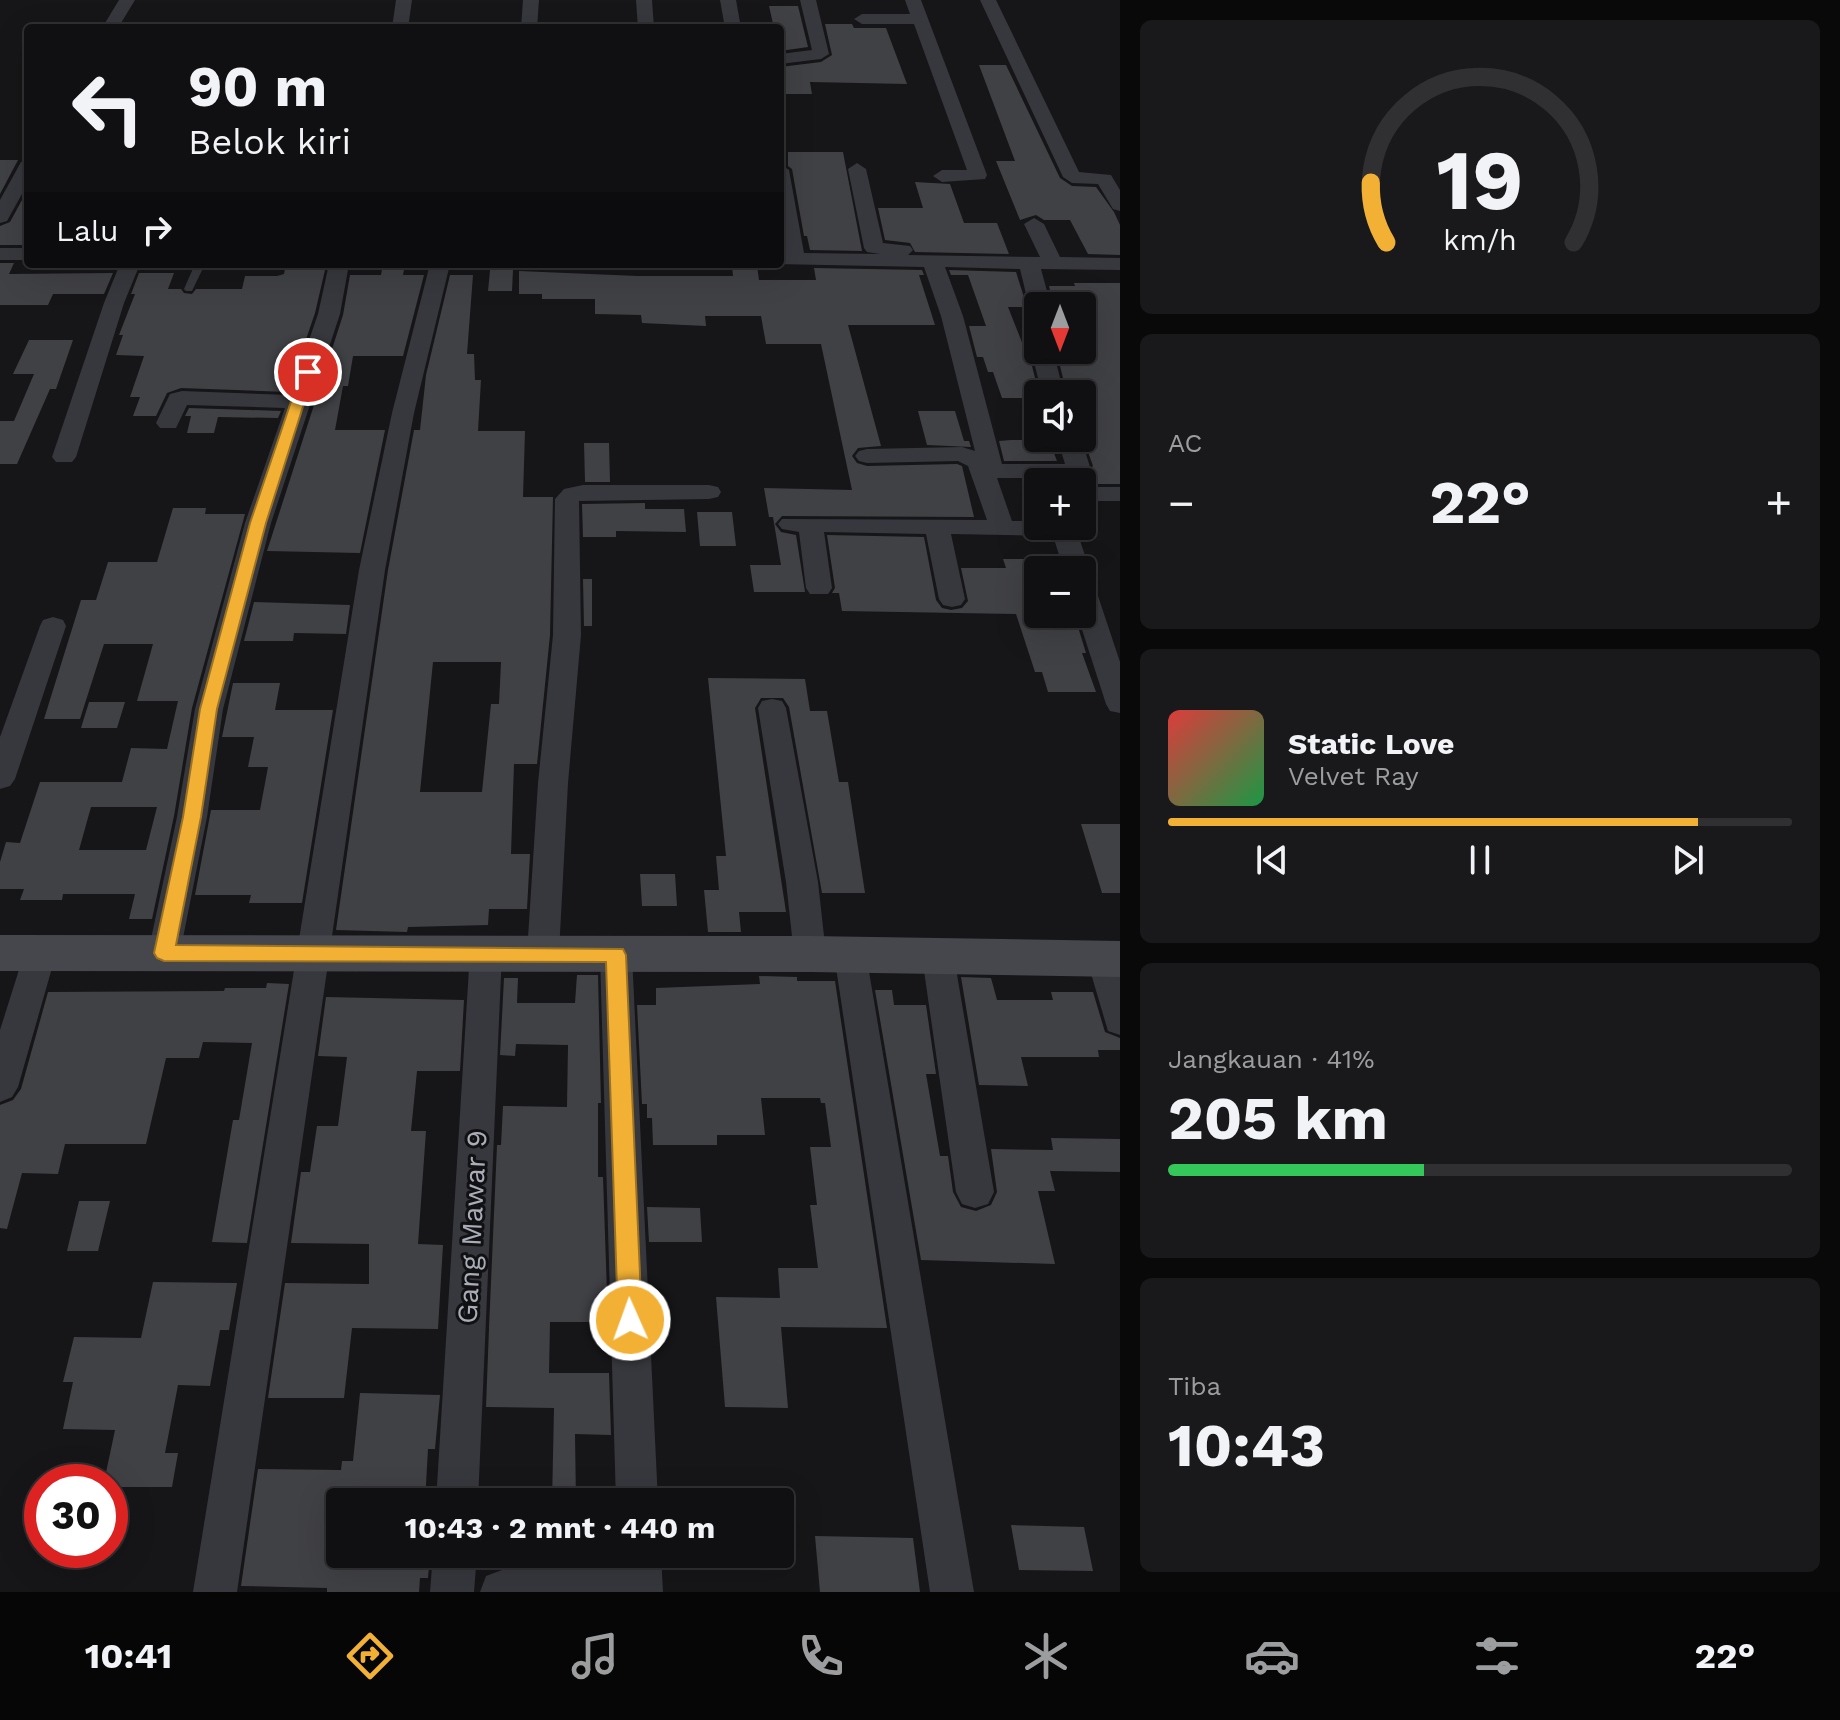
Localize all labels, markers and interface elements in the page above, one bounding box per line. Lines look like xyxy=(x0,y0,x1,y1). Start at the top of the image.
text: 90 m xyxy=(188,54,327,120)
icon: left xyxy=(56,56,160,160)
text: Belok kiri xyxy=(188,121,351,163)
text: 19 xyxy=(1436,132,1524,229)
icon: right xyxy=(135,208,179,252)
text: Lalu xyxy=(56,213,119,248)
text: km/h xyxy=(1443,223,1517,257)
north arrow xyxy=(1024,292,1096,364)
map controls xyxy=(1024,292,1096,628)
pin xyxy=(274,338,342,406)
icon: arrive xyxy=(286,350,330,394)
button: sound xyxy=(1024,380,1096,452)
text: AC xyxy=(1168,428,1202,458)
text: 22° xyxy=(1429,467,1531,538)
button: + xyxy=(1024,468,1096,540)
text: − xyxy=(1168,477,1195,529)
text: + xyxy=(1765,477,1792,529)
button: − xyxy=(1024,556,1096,628)
text: Static Love xyxy=(1288,726,1454,761)
text: Velvet Ray xyxy=(1288,761,1419,791)
icon: previous xyxy=(1250,838,1294,882)
icon: pause xyxy=(1458,838,1502,882)
icon: next xyxy=(1666,838,1710,882)
text: Jangkauan · 41% xyxy=(1168,1044,1374,1074)
text: 205 km xyxy=(1168,1083,1388,1154)
street label: Gang Mawar 9 xyxy=(450,1129,494,1325)
position arrow xyxy=(588,1278,672,1362)
text: Tiba xyxy=(1168,1371,1221,1401)
text: 10:43 xyxy=(1168,1410,1325,1481)
speed limit sign: 30 xyxy=(24,1464,128,1568)
text: 10:43 · 2 mnt · 440 m xyxy=(405,1510,715,1545)
icon: directions xyxy=(342,1628,398,1684)
icon: music xyxy=(567,1628,623,1684)
icon: phone xyxy=(793,1628,849,1684)
icon: climate xyxy=(1018,1628,1074,1684)
icon: car xyxy=(1244,1628,1300,1684)
icon: filters xyxy=(1469,1628,1525,1684)
text: 10:41 xyxy=(85,1635,172,1677)
text: 22° xyxy=(1694,1635,1755,1677)

